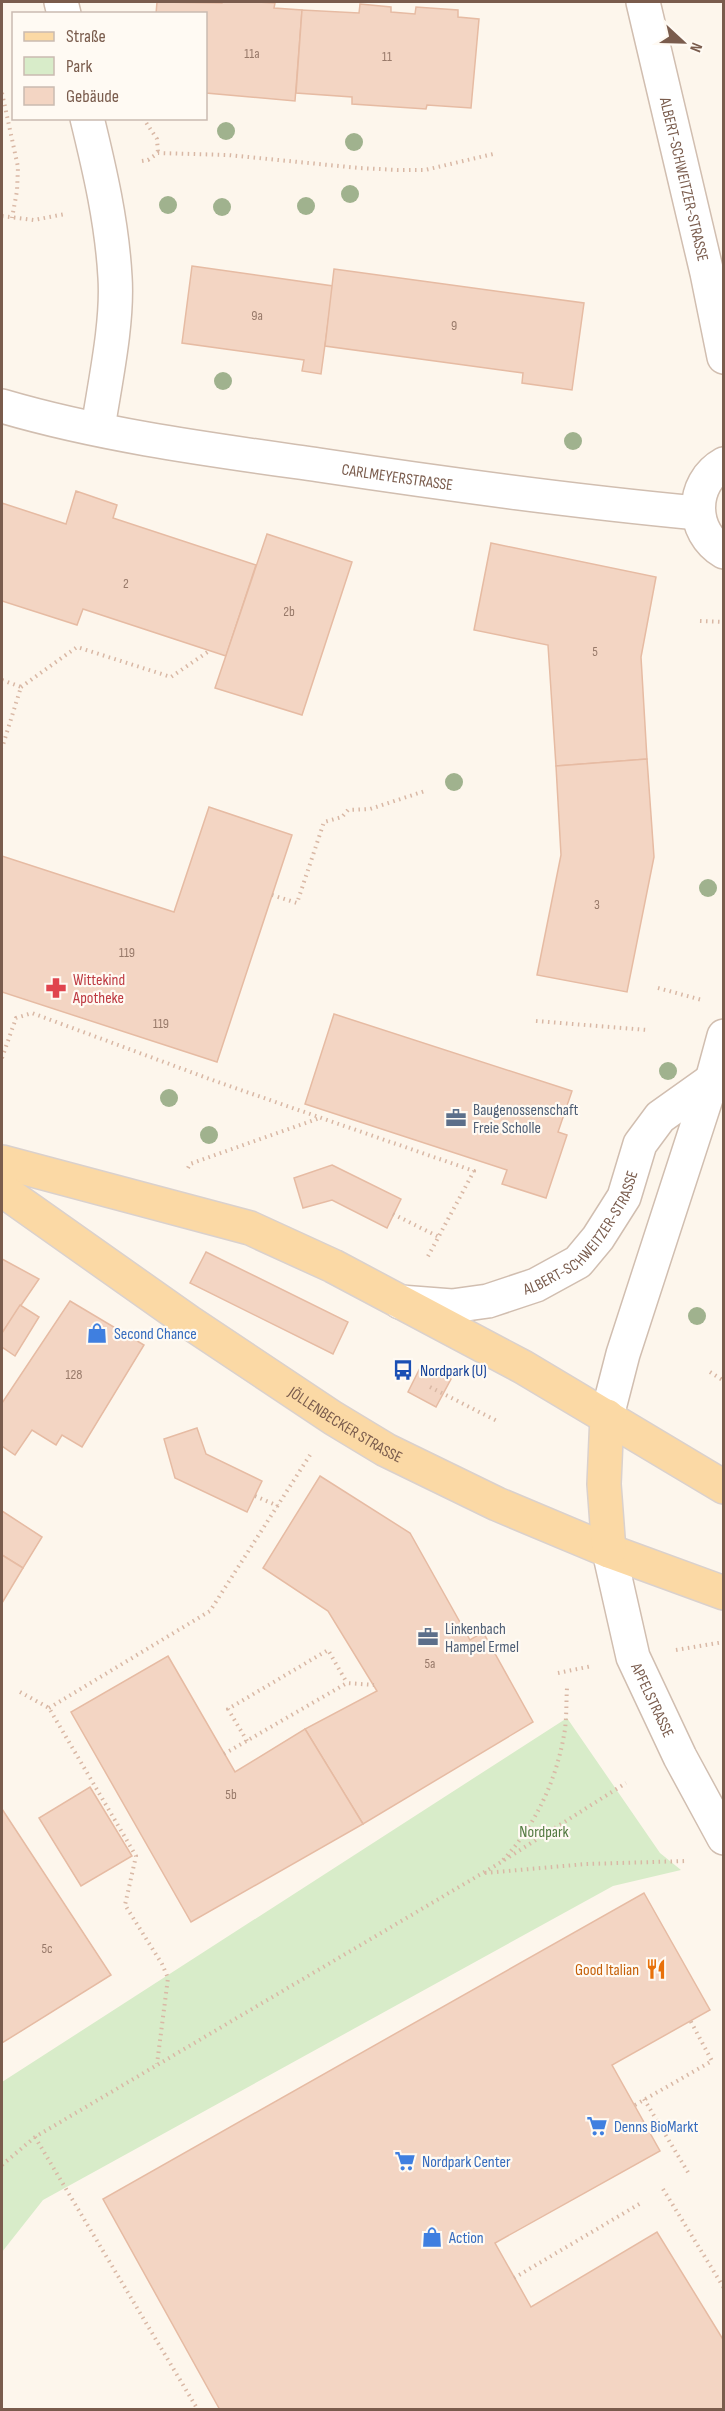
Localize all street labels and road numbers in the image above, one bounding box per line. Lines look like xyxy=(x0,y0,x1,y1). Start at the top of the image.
street label: ALBERT-SCHWEITZER-STRASSE xyxy=(655,95,712,263)
street label: CARLMEYERSTRASSE xyxy=(340,461,454,495)
street label: ALBERT-SCHWEITZER-STRASSE xyxy=(520,1169,642,1300)
street label: JÖLLENBECKER STRASSE xyxy=(284,1382,405,1467)
street label: APFELSTRASSE xyxy=(626,1659,677,1741)

